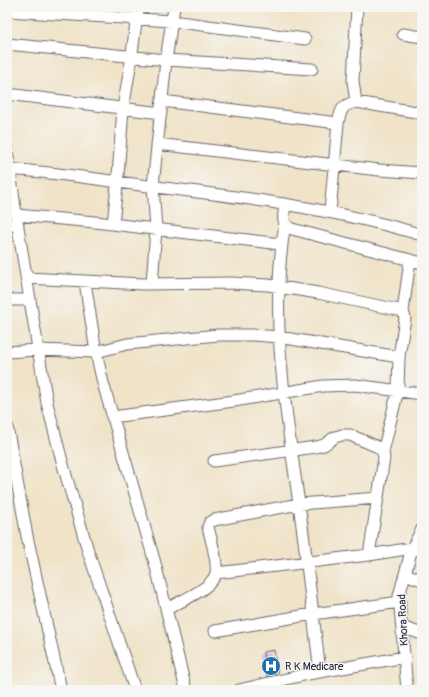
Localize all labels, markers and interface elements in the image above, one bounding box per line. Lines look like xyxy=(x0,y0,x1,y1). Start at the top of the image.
street label: Khora Road xyxy=(395,594,411,646)
hospital icon: R K Medicare xyxy=(260,655,282,677)
place label: R K Medicare xyxy=(285,660,344,673)

